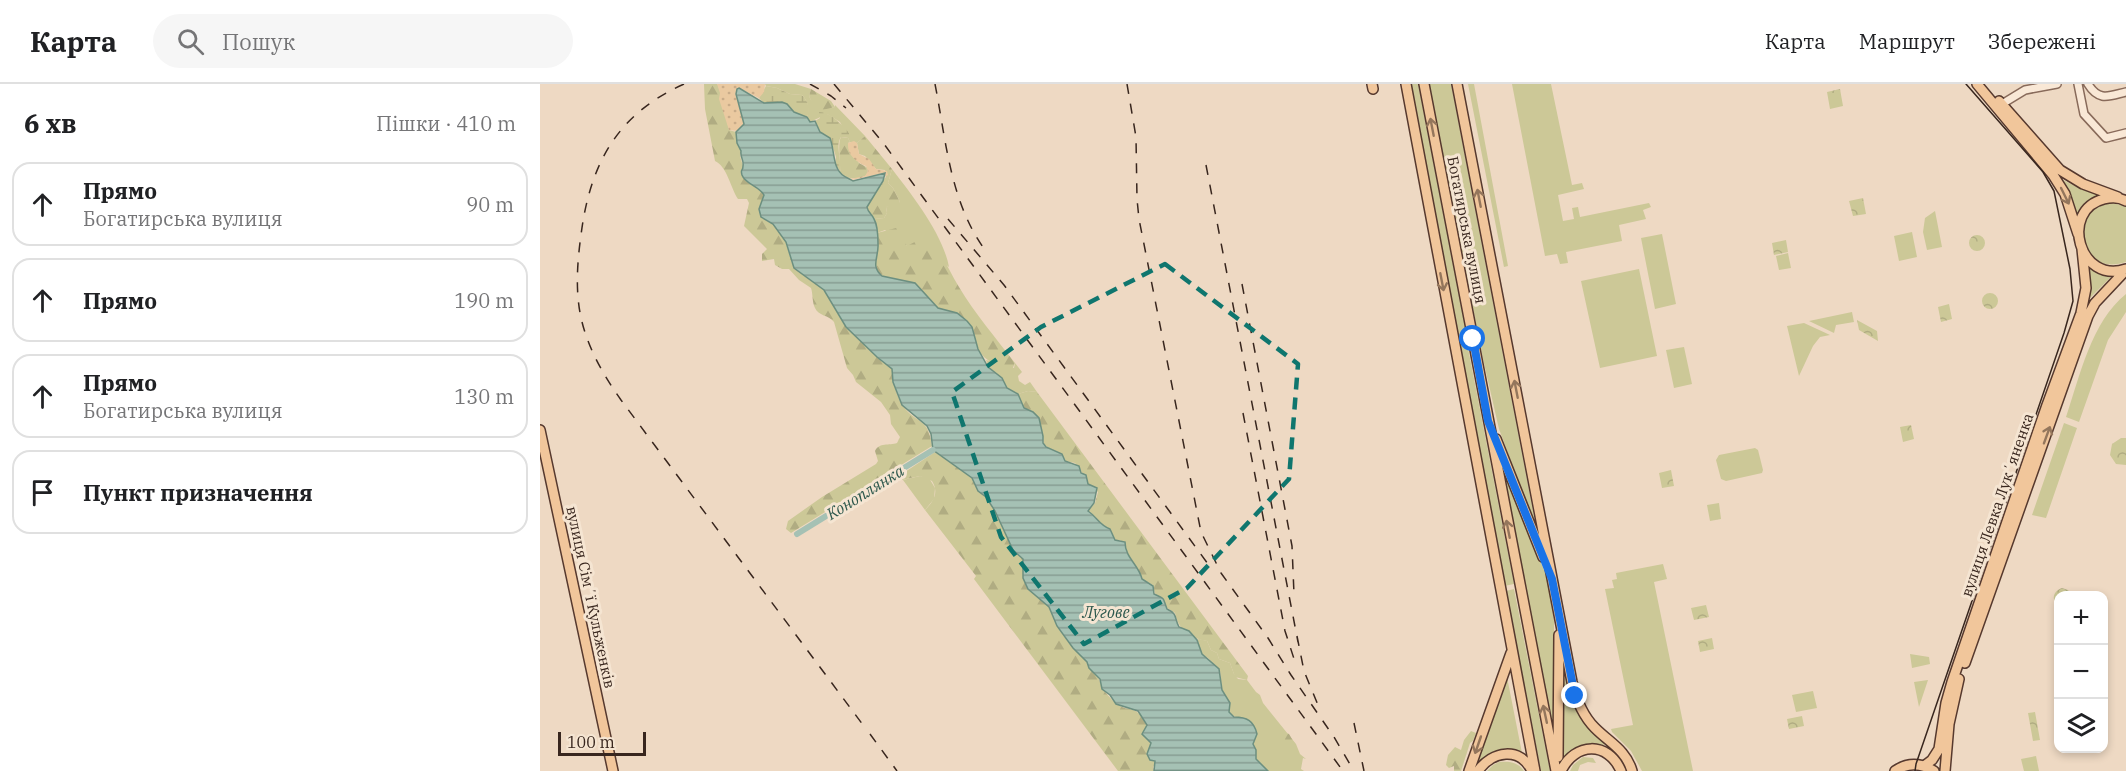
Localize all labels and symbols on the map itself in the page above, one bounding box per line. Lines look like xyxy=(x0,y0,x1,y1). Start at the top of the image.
one-way arrow xyxy=(1426,118,1437,137)
street label: Богатирська вулиця xyxy=(1443,155,1491,305)
one-way arrow xyxy=(2059,186,2071,204)
one-way arrow xyxy=(1473,189,1484,208)
one-way arrow xyxy=(1437,271,1448,291)
route start xyxy=(1459,325,1485,351)
one-way arrow xyxy=(1510,380,1521,400)
street label: вулиця Левка Лукʼяненка xyxy=(1957,411,2037,599)
one-way arrow xyxy=(2043,426,2054,445)
water label: Коноплянка xyxy=(822,460,908,524)
street label: вулиця Сімʼї Кульженків xyxy=(562,504,620,690)
one-way arrow xyxy=(1502,520,1513,540)
water label: Лугове xyxy=(1081,602,1130,622)
route end xyxy=(1561,682,1587,708)
one-way arrow xyxy=(1539,704,1550,724)
scale bar xyxy=(558,729,646,756)
one-way arrow xyxy=(1472,735,1483,754)

